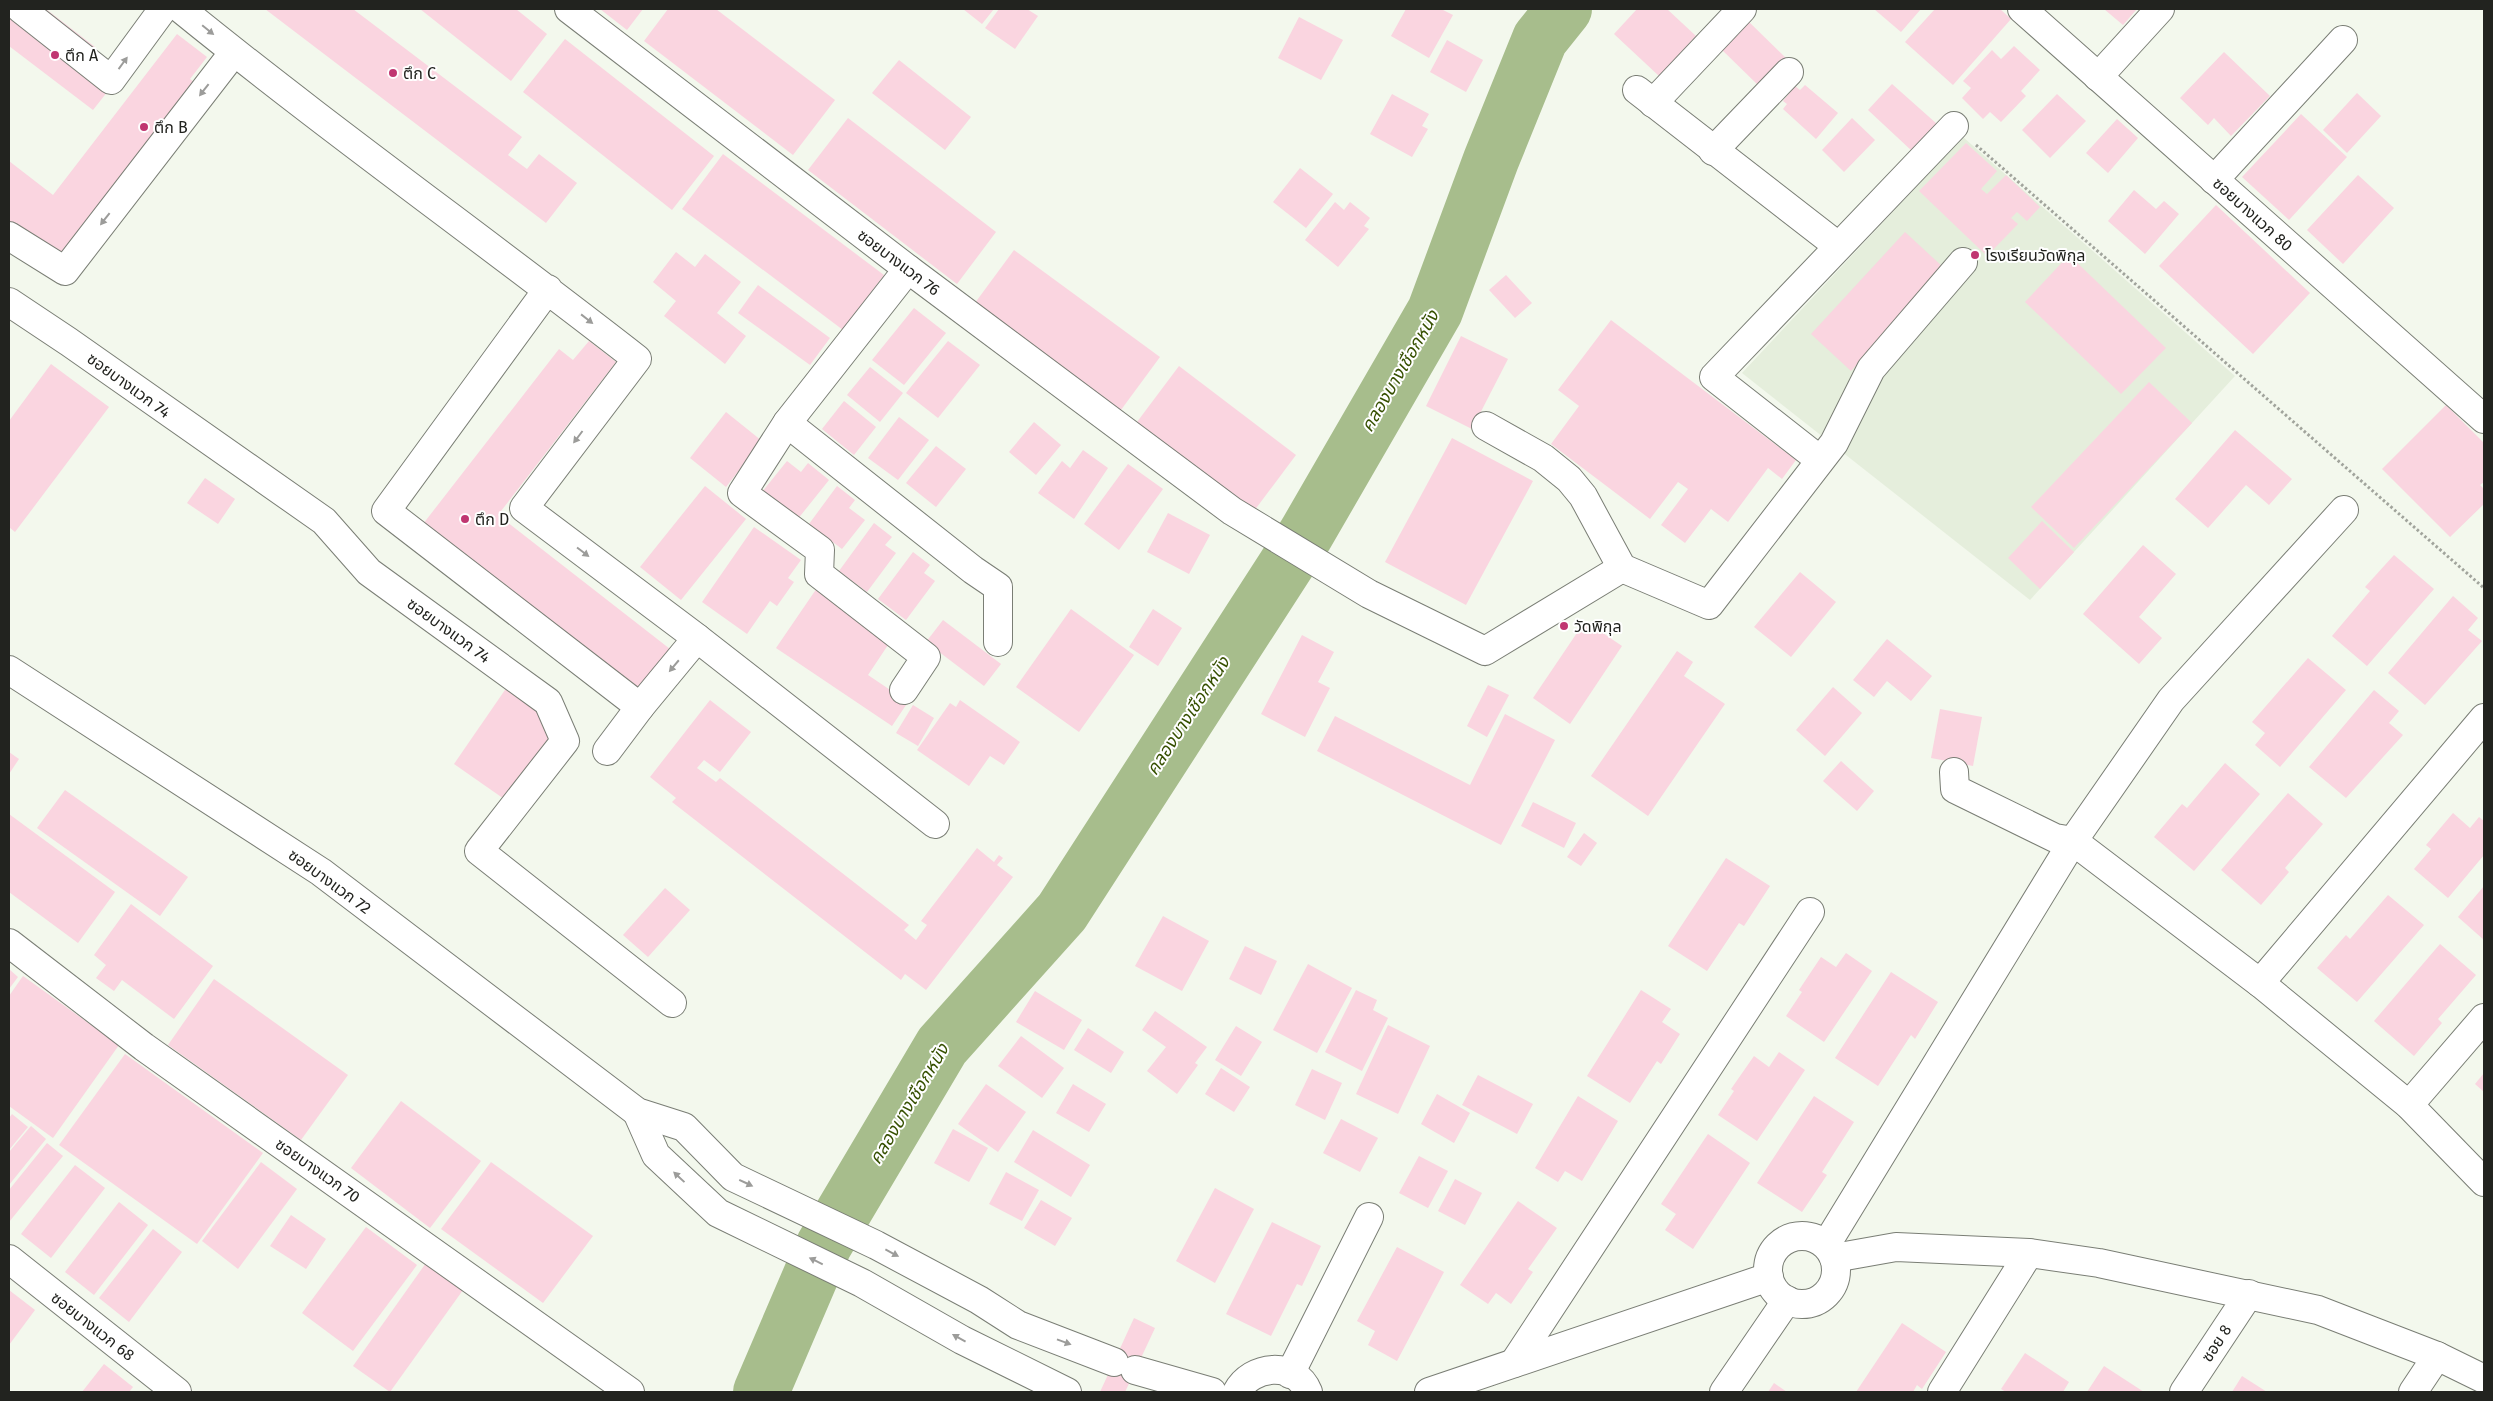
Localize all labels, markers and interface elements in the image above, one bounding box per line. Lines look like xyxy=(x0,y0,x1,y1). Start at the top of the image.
one-way arrow xyxy=(201,25,214,36)
place label: ตึก A xyxy=(65,46,99,65)
marker: ตึก A xyxy=(49,49,61,61)
one-way arrow xyxy=(118,57,129,70)
place label: ตึก C xyxy=(403,64,436,83)
marker: ตึก C xyxy=(387,67,399,79)
one-way arrow xyxy=(199,83,209,97)
place label: ตึก B xyxy=(154,118,188,137)
marker: ตึก B xyxy=(138,121,150,133)
street label: ซอยบางแวก 80 xyxy=(2209,174,2296,255)
one-way arrow xyxy=(99,212,110,225)
street label: ซอยบางแวก 76 xyxy=(854,225,944,300)
place label: โรงเรียนวัดพิกุล xyxy=(1985,246,2085,265)
marker: โรงเรียนวัดพิกุล xyxy=(1969,249,1981,261)
water label: คลองบางเชือกหนัง xyxy=(1356,305,1444,436)
one-way arrow xyxy=(580,314,593,325)
street label: ซอยบางแวก 74 xyxy=(83,349,174,422)
one-way arrow xyxy=(572,430,583,443)
place label: ตึก D xyxy=(475,510,509,529)
marker: ตึก D xyxy=(459,513,471,525)
one-way arrow xyxy=(576,547,590,557)
street label: ซอยบางแวก 74 xyxy=(403,594,494,667)
place label: วัดพิกุล xyxy=(1574,617,1622,636)
marker: วัดพิกุล xyxy=(1558,620,1570,632)
water label: คลองบางเชือกหนัง xyxy=(1142,652,1235,779)
one-way arrow xyxy=(668,660,679,673)
street label: ซอยบางแวก 72 xyxy=(285,845,375,918)
water label: คลองบางเชือกหนัง xyxy=(864,1039,954,1168)
street label: ซอยบางแวก 70 xyxy=(272,1134,364,1207)
one-way arrow xyxy=(674,1171,686,1183)
one-way arrow xyxy=(738,1179,753,1187)
one-way arrow xyxy=(885,1249,899,1257)
one-way arrow xyxy=(809,1257,824,1265)
street label: ซอยบางแวก 68 xyxy=(47,1288,138,1365)
street label: ซอย 8 xyxy=(2197,1321,2236,1365)
one-way arrow xyxy=(952,1334,967,1342)
one-way arrow xyxy=(1057,1338,1072,1346)

